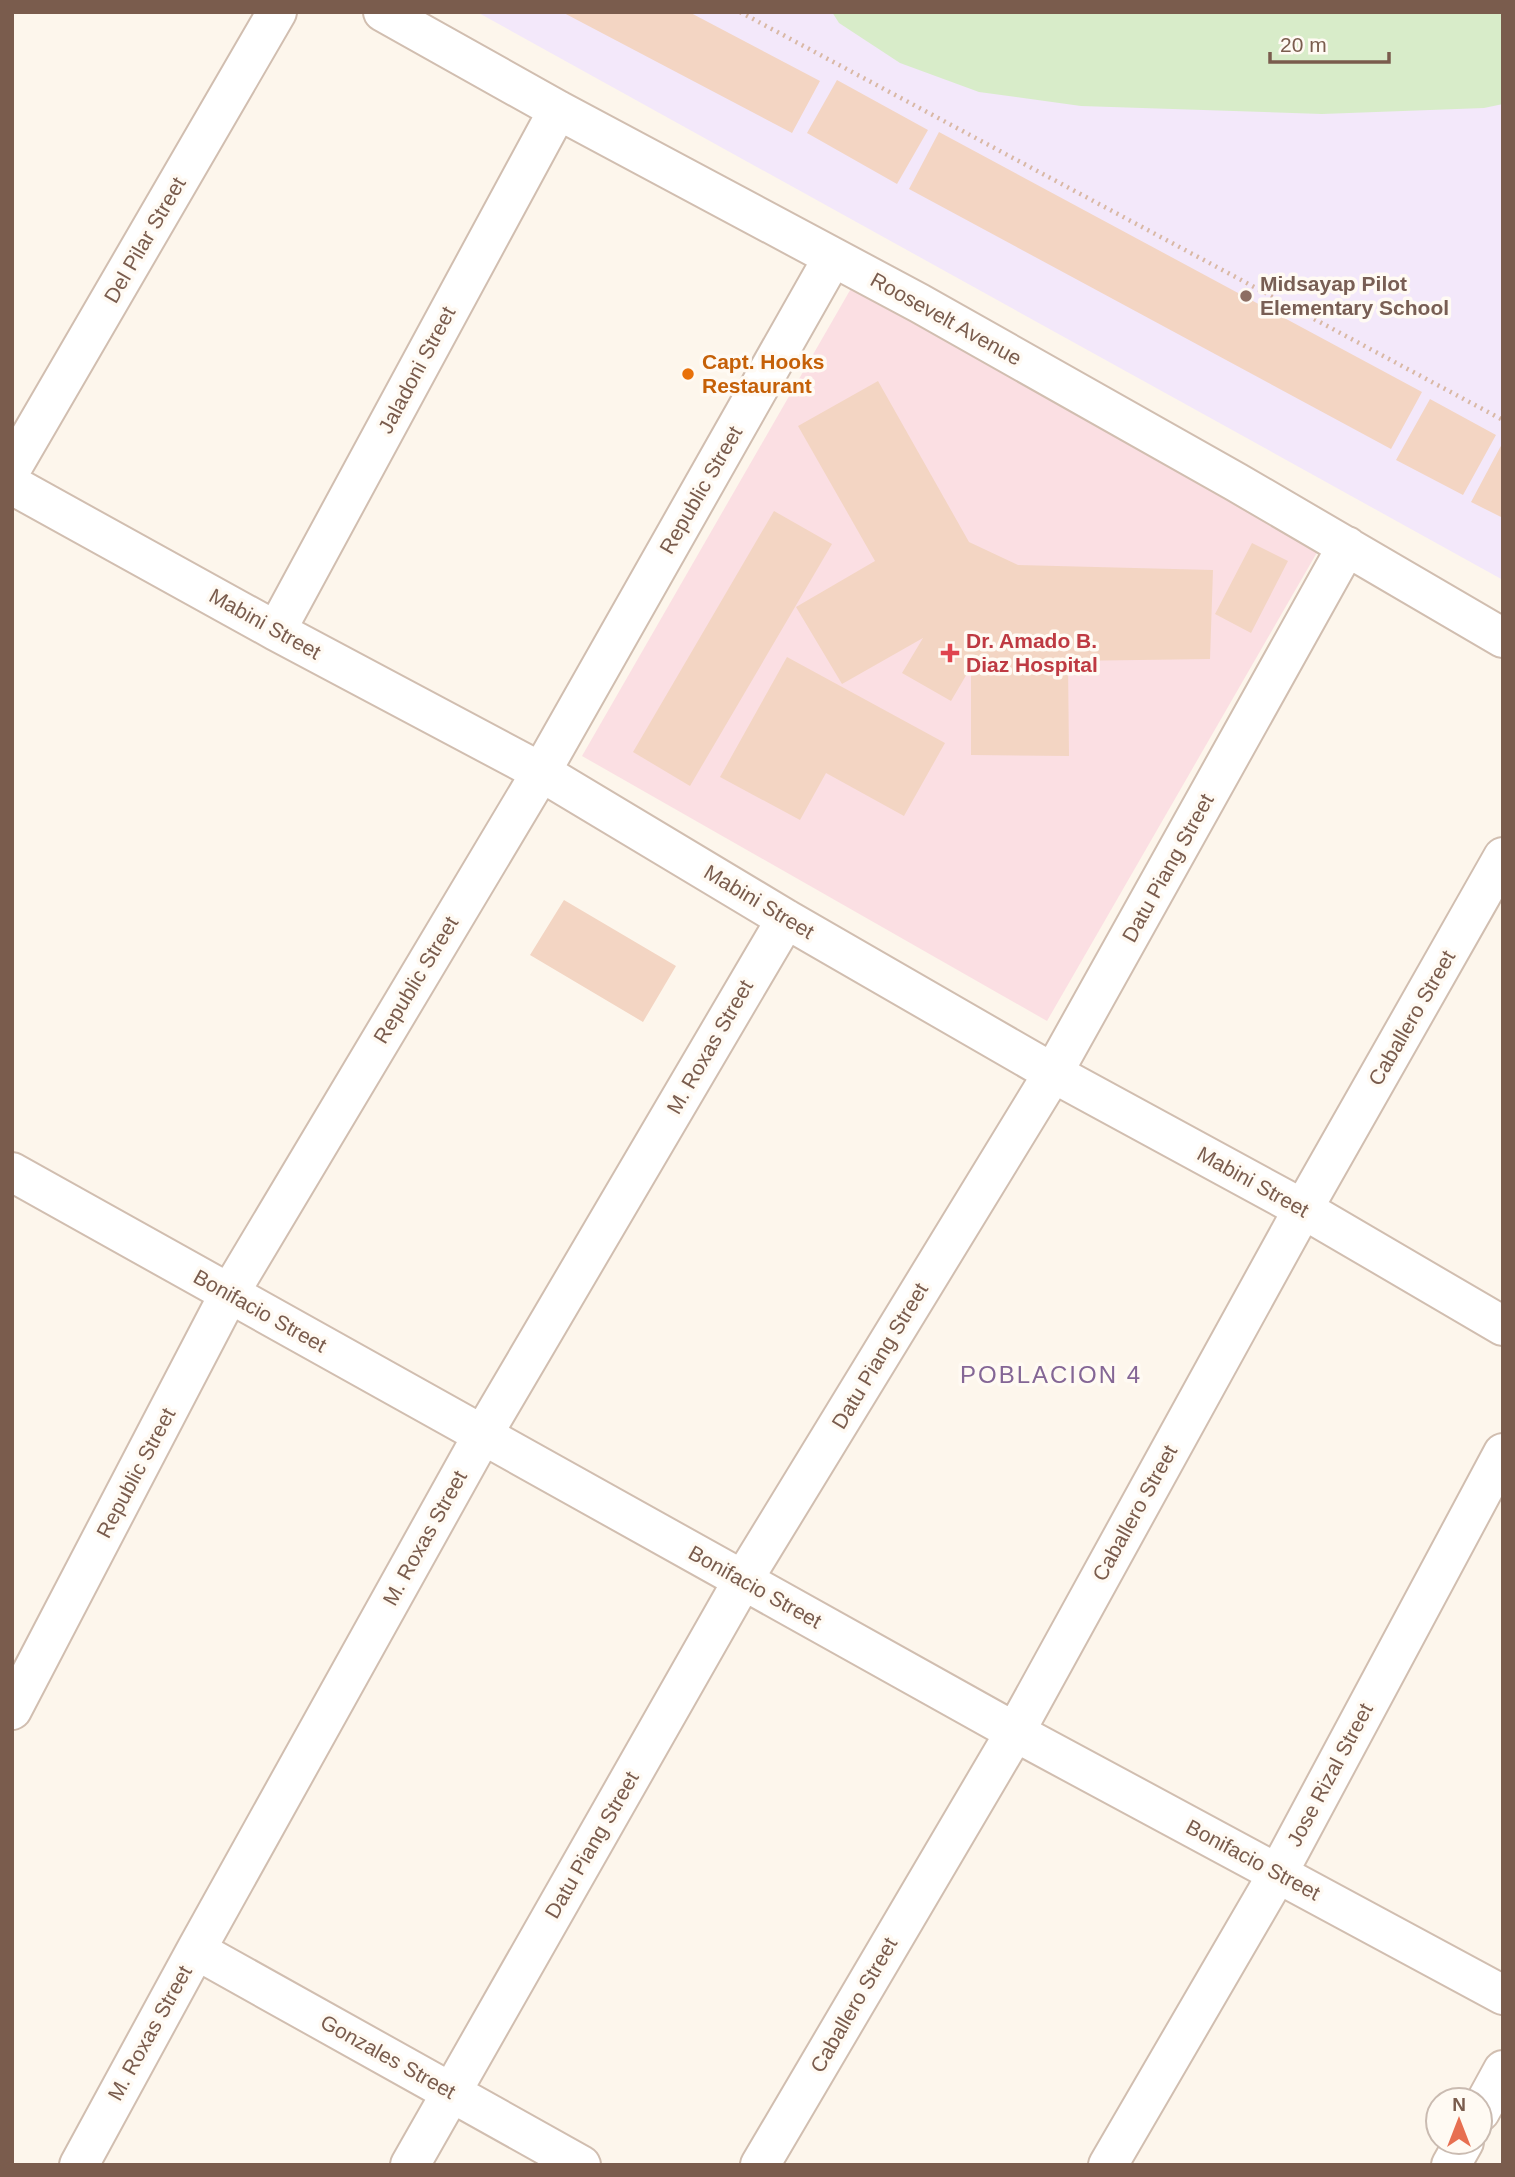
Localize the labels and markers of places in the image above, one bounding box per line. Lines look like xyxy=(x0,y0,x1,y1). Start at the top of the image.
place label: Midsayap Pilot Elementary School xyxy=(1260,272,1449,319)
marker: Midsayap Pilot Elementary School xyxy=(1238,288,1254,304)
place label: Capt. Hooks Restaurant xyxy=(702,350,825,397)
marker: Capt. Hooks Restaurant xyxy=(680,366,696,382)
place label: Dr. Amado B. Diaz Hospital xyxy=(966,629,1098,676)
marker: Dr. Amado B. Diaz Hospital xyxy=(940,643,960,663)

